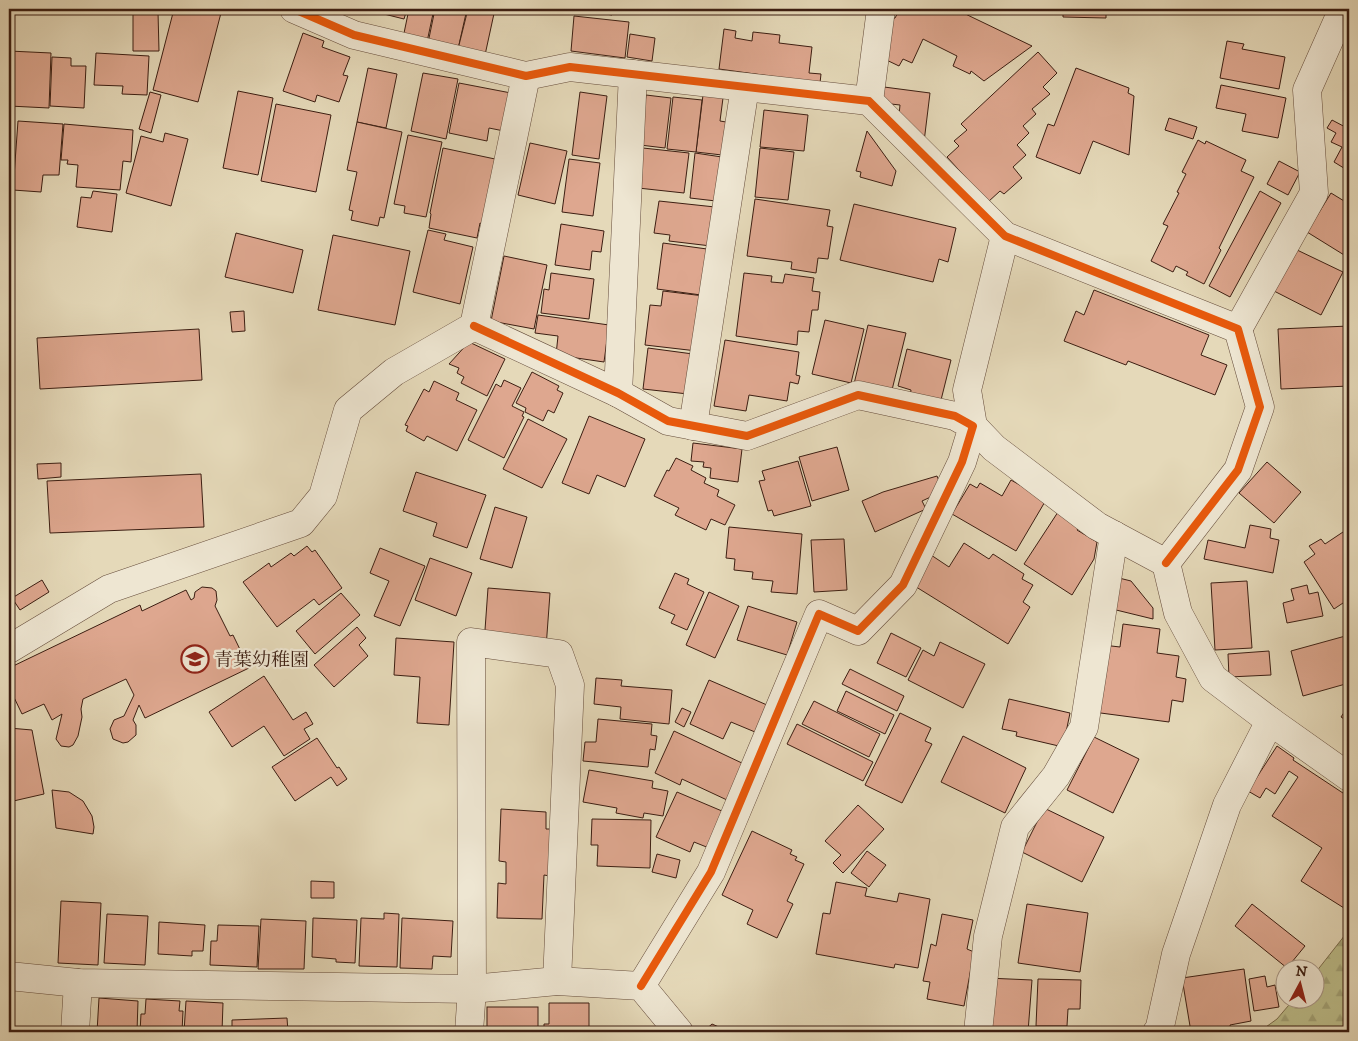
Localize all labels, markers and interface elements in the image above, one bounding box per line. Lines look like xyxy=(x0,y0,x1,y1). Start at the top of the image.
school or university icon: 青葉幼稚園 xyxy=(180,644,210,674)
place label: 青葉幼稚園 xyxy=(214,649,309,672)
north arrow xyxy=(1276,958,1326,1008)
text: N xyxy=(1295,962,1309,982)

